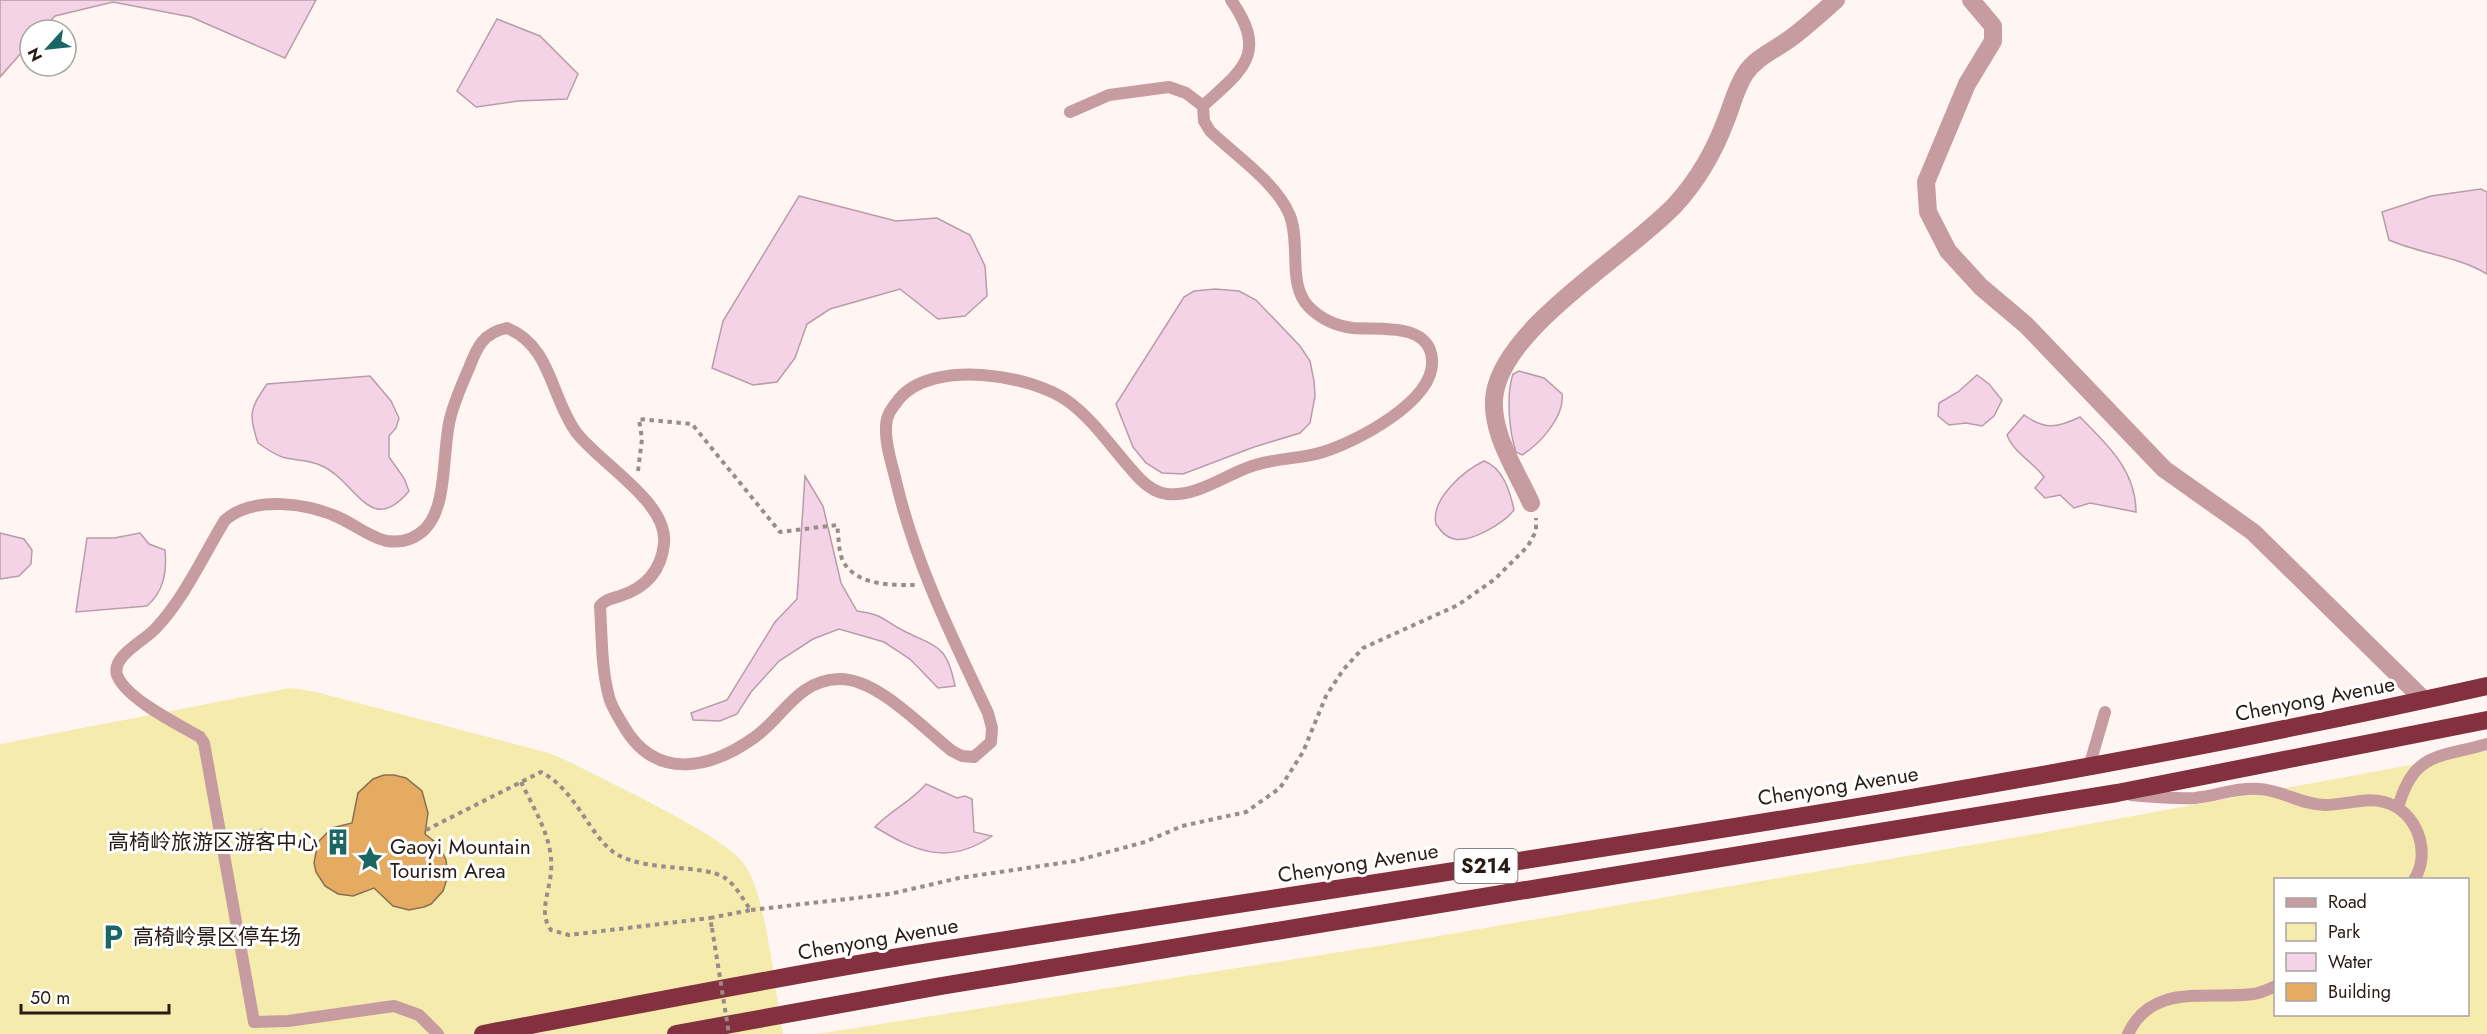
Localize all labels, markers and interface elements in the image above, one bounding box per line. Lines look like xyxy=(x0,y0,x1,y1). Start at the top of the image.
north arrow xyxy=(18,18,78,78)
text: N xyxy=(22,44,48,65)
street label: Chenyong Avenue xyxy=(2233,669,2398,729)
street label: Chenyong Avenue xyxy=(1756,758,1921,814)
place label: 高椅岭旅游区游客中心 xyxy=(108,827,318,857)
building icon: 高椅岭旅游区游客中心 xyxy=(323,827,353,857)
place label: Gaoyi Mountain Tourism Area xyxy=(390,832,531,886)
street label: Chenyong Avenue xyxy=(1276,835,1441,891)
place icon: Gaoyi Mountain Tourism Area xyxy=(355,844,385,874)
road number: S214 xyxy=(1454,849,1518,883)
legend xyxy=(2274,878,2469,1016)
text: Road xyxy=(2328,889,2367,915)
street label: Chenyong Avenue xyxy=(796,910,961,968)
text: Park xyxy=(2328,919,2360,945)
parking icon: 高椅岭景区停车场 xyxy=(98,922,128,952)
place label: 高椅岭景区停车场 xyxy=(133,922,301,952)
text: Water xyxy=(2328,949,2373,975)
scale bar xyxy=(21,977,170,1015)
text: Building xyxy=(2328,979,2391,1005)
text: 50 m xyxy=(30,985,70,1011)

